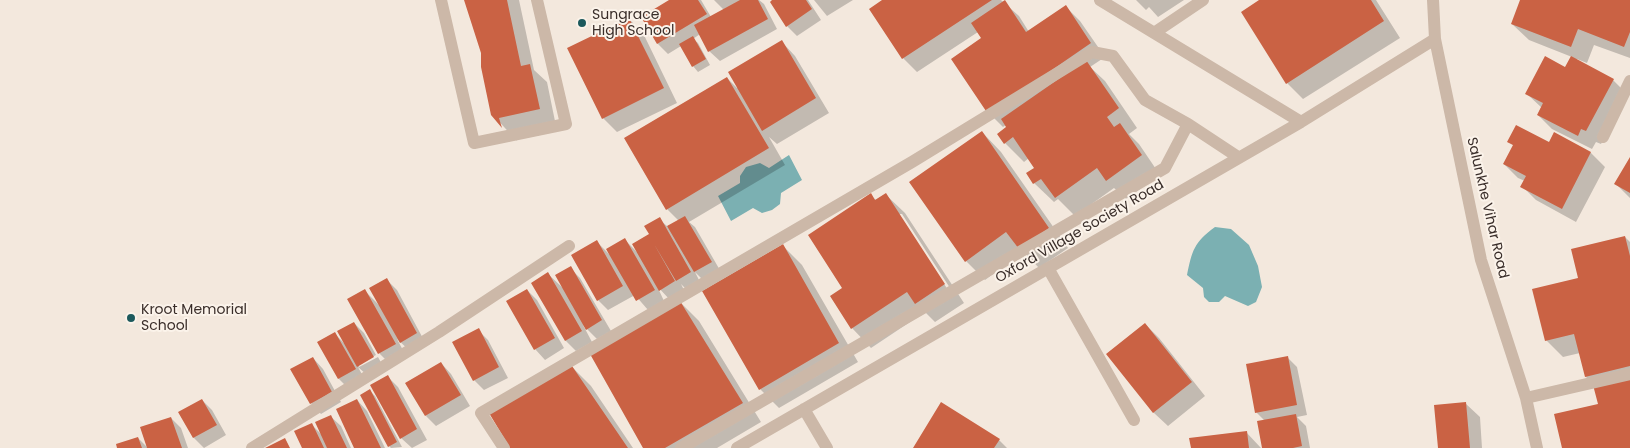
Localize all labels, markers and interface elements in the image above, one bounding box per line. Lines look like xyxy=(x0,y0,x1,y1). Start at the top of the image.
place label: Sungrace High School xyxy=(592,7,674,40)
marker: Sungrace High School xyxy=(576,17,588,29)
street label: Salunkhe Vihar Road xyxy=(1463,136,1511,280)
street label: Oxford Village Society Road xyxy=(993,177,1167,287)
place label: Kroot Memorial School xyxy=(141,302,247,334)
marker: Kroot Memorial School xyxy=(125,312,137,324)

